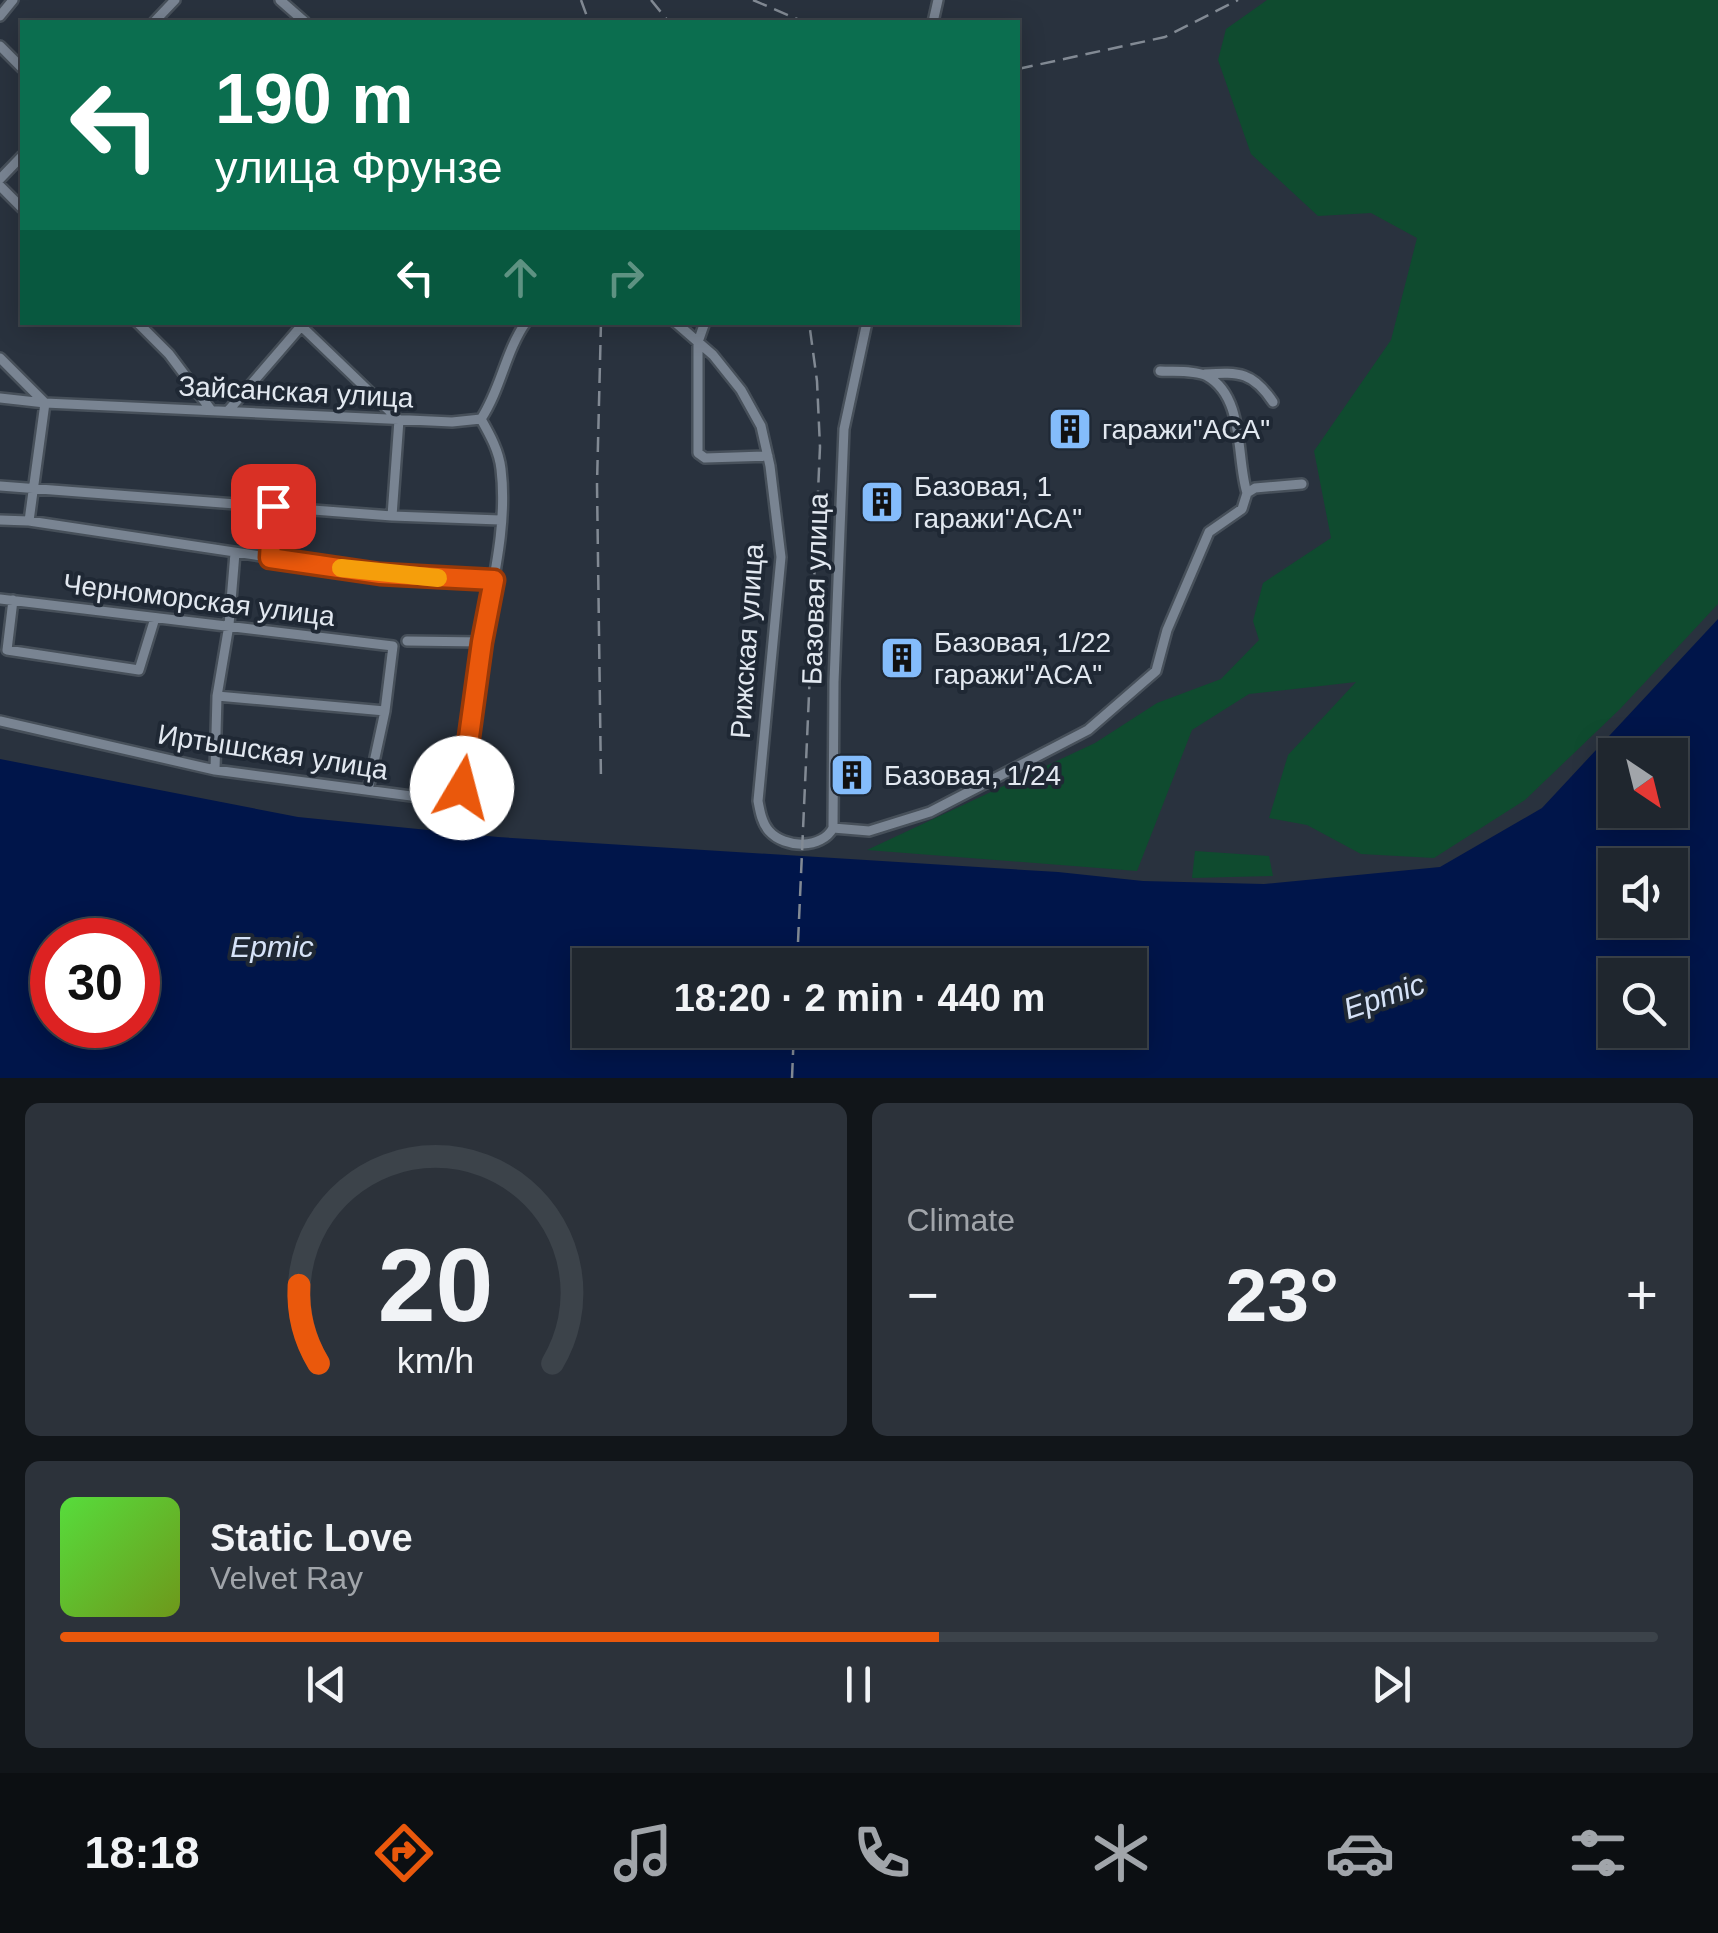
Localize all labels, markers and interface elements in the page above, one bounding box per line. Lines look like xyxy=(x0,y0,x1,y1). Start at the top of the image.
icon: left xyxy=(50,60,180,190)
text: 190 m xyxy=(215,60,413,138)
text: улица Фрунзе xyxy=(215,142,502,193)
icon: left xyxy=(388,250,443,305)
icon: ahead xyxy=(493,250,548,305)
icon: right xyxy=(598,250,653,305)
street label: Зайсанская улица xyxy=(178,370,415,414)
building icon: гаражи"ACА" xyxy=(1047,406,1093,452)
place label: гаражи"ACА" xyxy=(1102,414,1270,445)
pin xyxy=(231,464,316,549)
place label: Базовая, 1 гаражи"ACА" xyxy=(914,471,1082,534)
icon: arrive xyxy=(246,479,301,534)
building icon: Базовая, 1 гаражи"ACА" xyxy=(859,479,905,525)
street label: Базовая улица xyxy=(796,492,834,685)
street label: Рижская улица xyxy=(725,542,769,740)
street label: Черноморская улица xyxy=(61,568,337,632)
place label: Базовая, 1/22 гаражи"ACА" xyxy=(934,627,1111,690)
building icon: Базовая, 1/22 гаражи"ACА" xyxy=(879,635,925,681)
street label: Иртышская улица xyxy=(156,718,391,786)
position arrow xyxy=(410,736,514,840)
north arrow xyxy=(1598,738,1688,828)
map controls xyxy=(1598,738,1688,1048)
building icon: Базовая, 1/24 xyxy=(829,752,875,798)
place label: Базовая, 1/24 xyxy=(884,760,1061,791)
button: sound xyxy=(1598,848,1688,938)
speed limit sign: 30 xyxy=(30,918,160,1048)
water label: Ертіс xyxy=(230,930,314,963)
button: search xyxy=(1598,958,1688,1048)
water label: Ертіс xyxy=(1339,967,1429,1025)
text: 18:20 · 2 min · 440 m xyxy=(674,977,1045,1019)
text: Climate xyxy=(907,1202,1015,1238)
text: 20 xyxy=(378,1227,494,1343)
text: 23° xyxy=(1226,1253,1339,1337)
text: − xyxy=(907,1264,939,1326)
text: + xyxy=(1626,1264,1658,1326)
text: km/h xyxy=(397,1341,474,1381)
text: Static Love xyxy=(210,1517,413,1559)
text: Velvet Ray xyxy=(210,1560,363,1596)
icon: previous xyxy=(299,1657,354,1712)
icon: pause xyxy=(831,1657,886,1712)
icon: next xyxy=(1364,1657,1419,1712)
icon: directions xyxy=(369,1818,439,1888)
icon: music xyxy=(608,1818,678,1888)
icon: phone xyxy=(847,1818,917,1888)
icon: climate xyxy=(1086,1818,1156,1888)
icon: car xyxy=(1325,1818,1395,1888)
icon: filters xyxy=(1563,1818,1633,1888)
text: 18:18 xyxy=(84,1827,200,1878)

